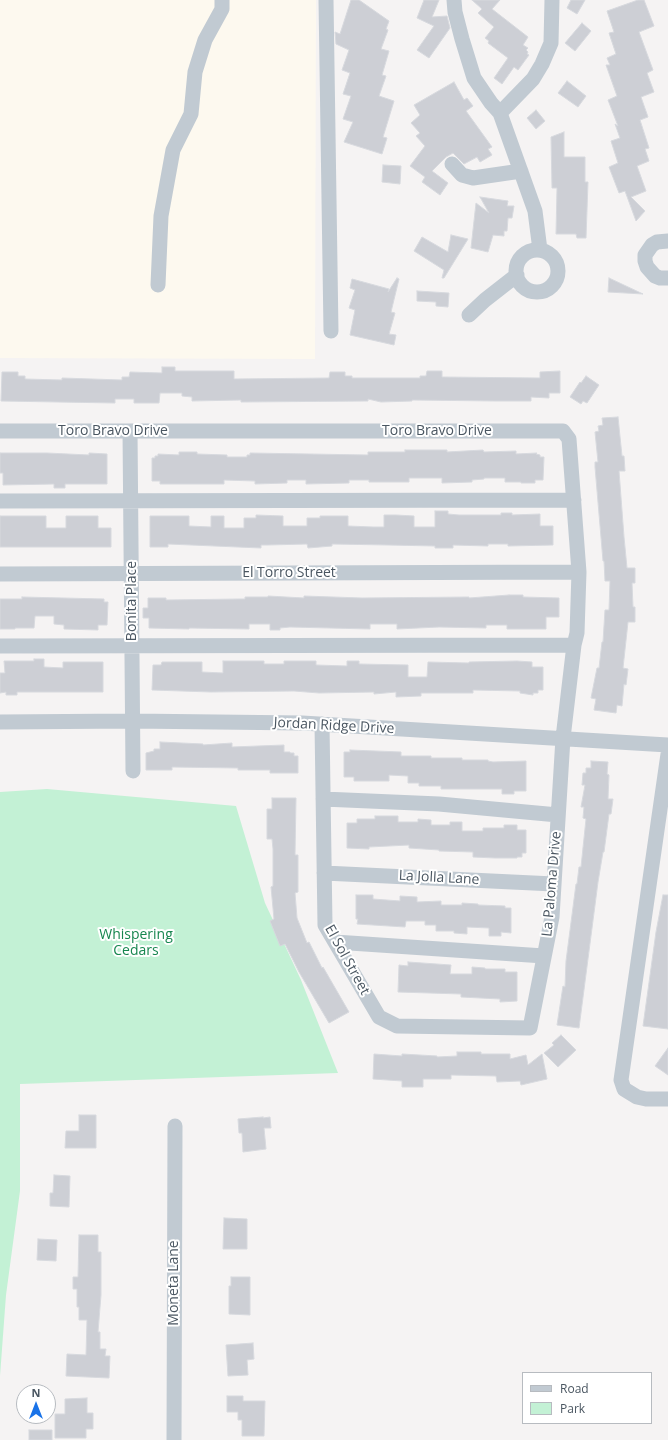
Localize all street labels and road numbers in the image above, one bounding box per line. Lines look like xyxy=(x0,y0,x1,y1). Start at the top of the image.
street label: Toro Bravo Drive xyxy=(58,423,168,439)
street label: Toro Bravo Drive xyxy=(382,423,492,439)
street label: Bonita Place xyxy=(124,561,140,641)
street label: El Torro Street xyxy=(242,565,336,581)
street label: Jordan Ridge Drive xyxy=(273,714,395,738)
street label: La Paloma Drive xyxy=(539,831,565,937)
street label: La Jolla Lane xyxy=(398,867,480,889)
street label: El Sol Street xyxy=(321,922,373,998)
street label: Moneta Lane xyxy=(166,1240,182,1326)

